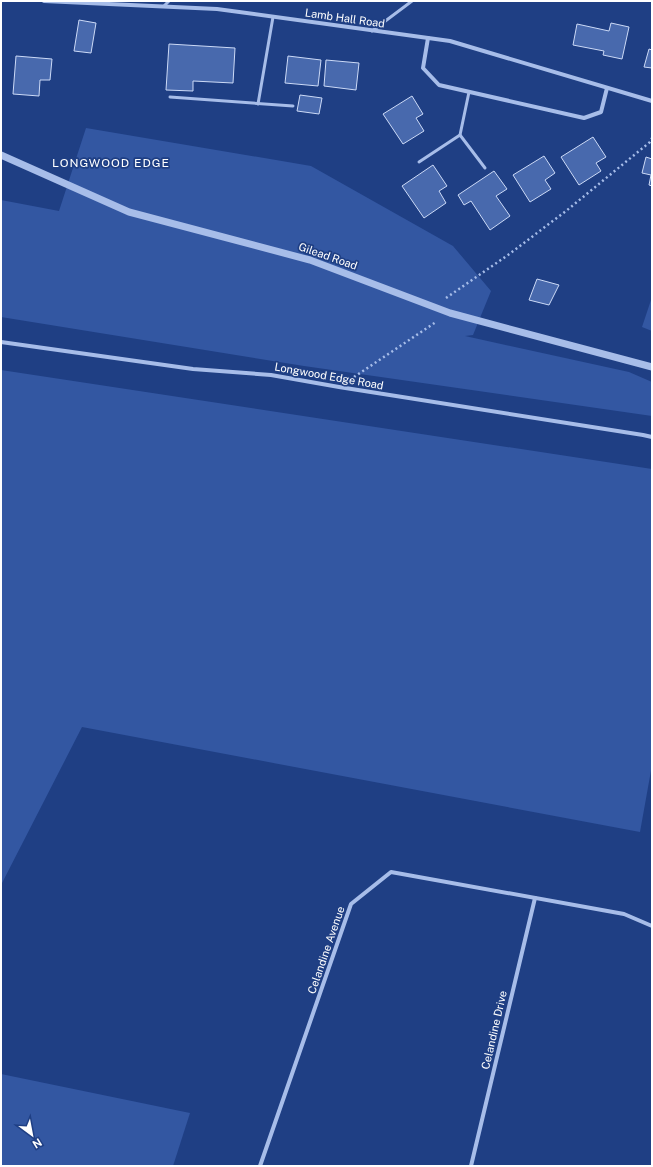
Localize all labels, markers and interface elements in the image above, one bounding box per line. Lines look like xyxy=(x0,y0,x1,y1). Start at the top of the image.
street label: Lamb Hall Road xyxy=(304,6,386,30)
district label: LONGWOOD EDGE xyxy=(52,156,170,170)
street label: Gilead Road xyxy=(297,240,359,272)
street label: Longwood Edge Road xyxy=(274,360,384,392)
street label: Celandine Avenue xyxy=(305,905,347,995)
street label: Celandine Drive xyxy=(479,989,509,1071)
north arrow xyxy=(12,1115,52,1155)
text: N xyxy=(30,1136,44,1151)

